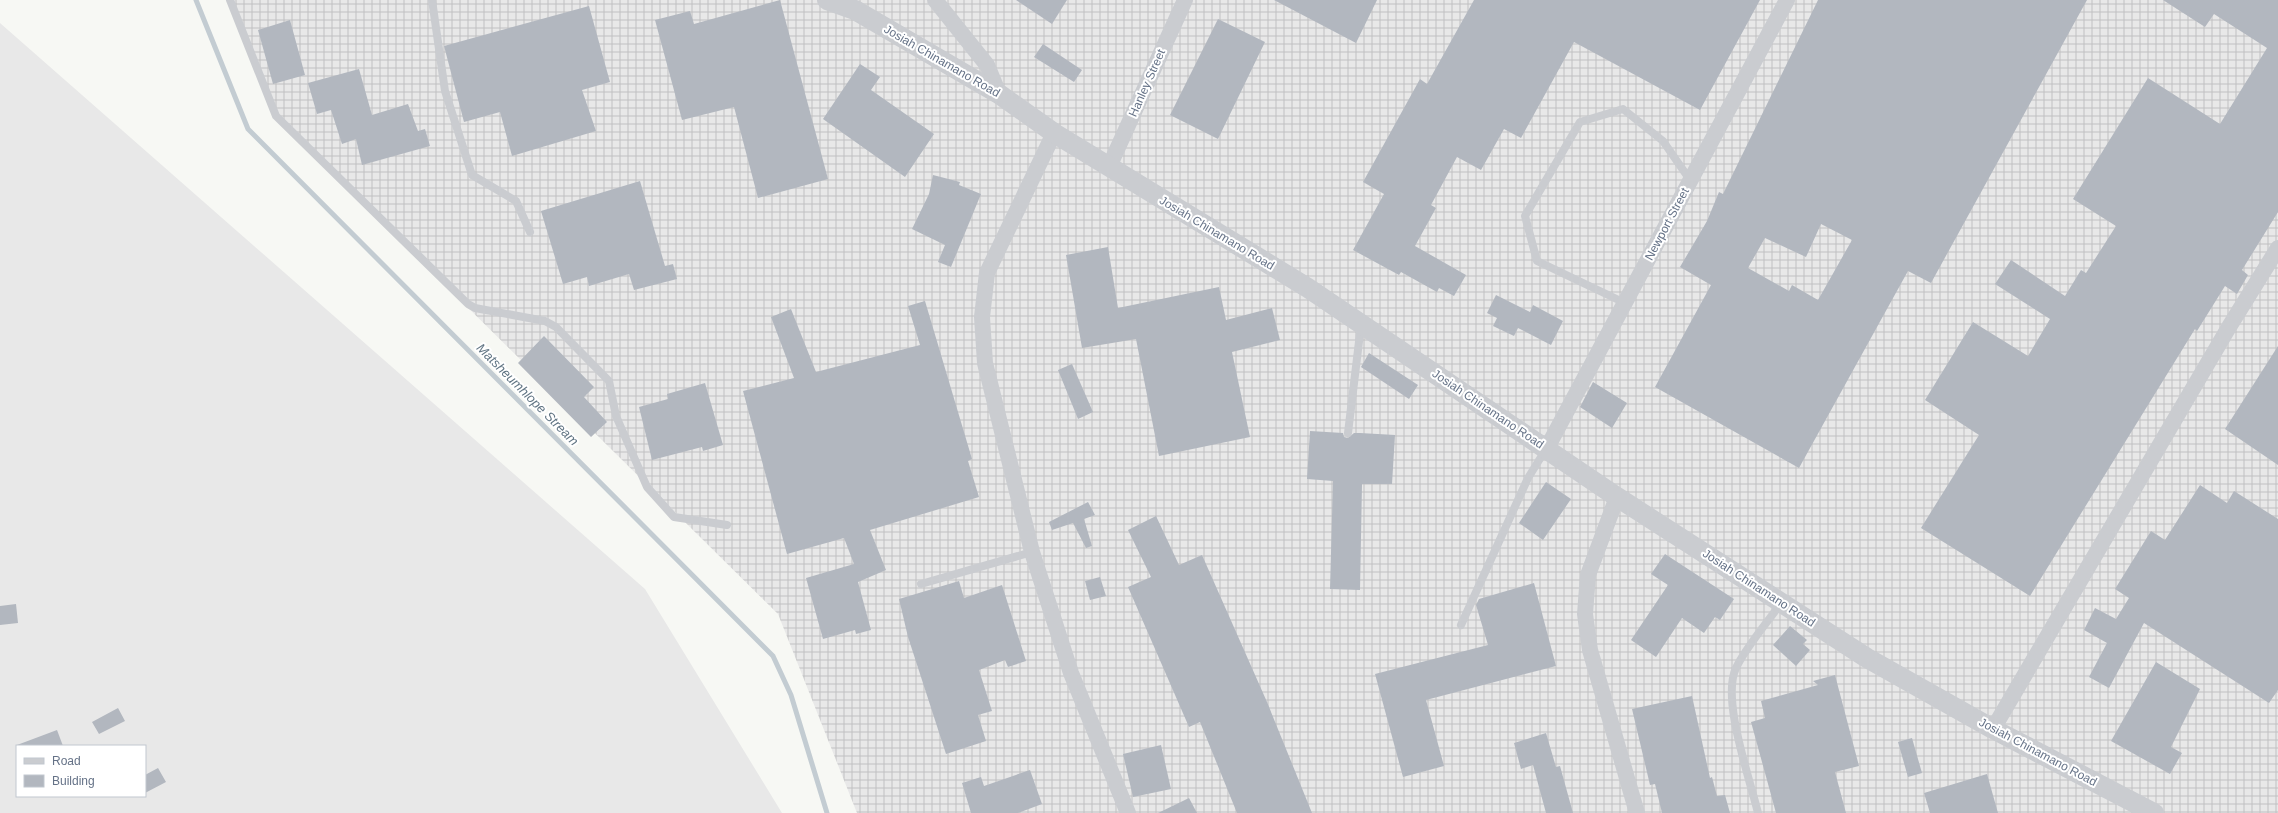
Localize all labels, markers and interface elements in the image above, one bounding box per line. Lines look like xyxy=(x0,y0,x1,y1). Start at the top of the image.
street label: Josiah Chinamano Road xyxy=(882,22,1002,100)
street label: Hanley Street xyxy=(1126,46,1168,119)
street label: Newport Street xyxy=(1642,185,1692,263)
street label: Josiah Chinamano Road xyxy=(1157,193,1277,273)
water label: Matsheumhlope Stream xyxy=(474,340,582,449)
street label: Josiah Chinamano Road xyxy=(1430,366,1546,452)
street label: Josiah Chinamano Road xyxy=(1700,546,1818,630)
street label: Josiah Chinamano Road xyxy=(1977,715,2099,789)
legend xyxy=(16,745,146,797)
text: Road xyxy=(52,754,81,768)
text: Building xyxy=(52,774,95,788)

